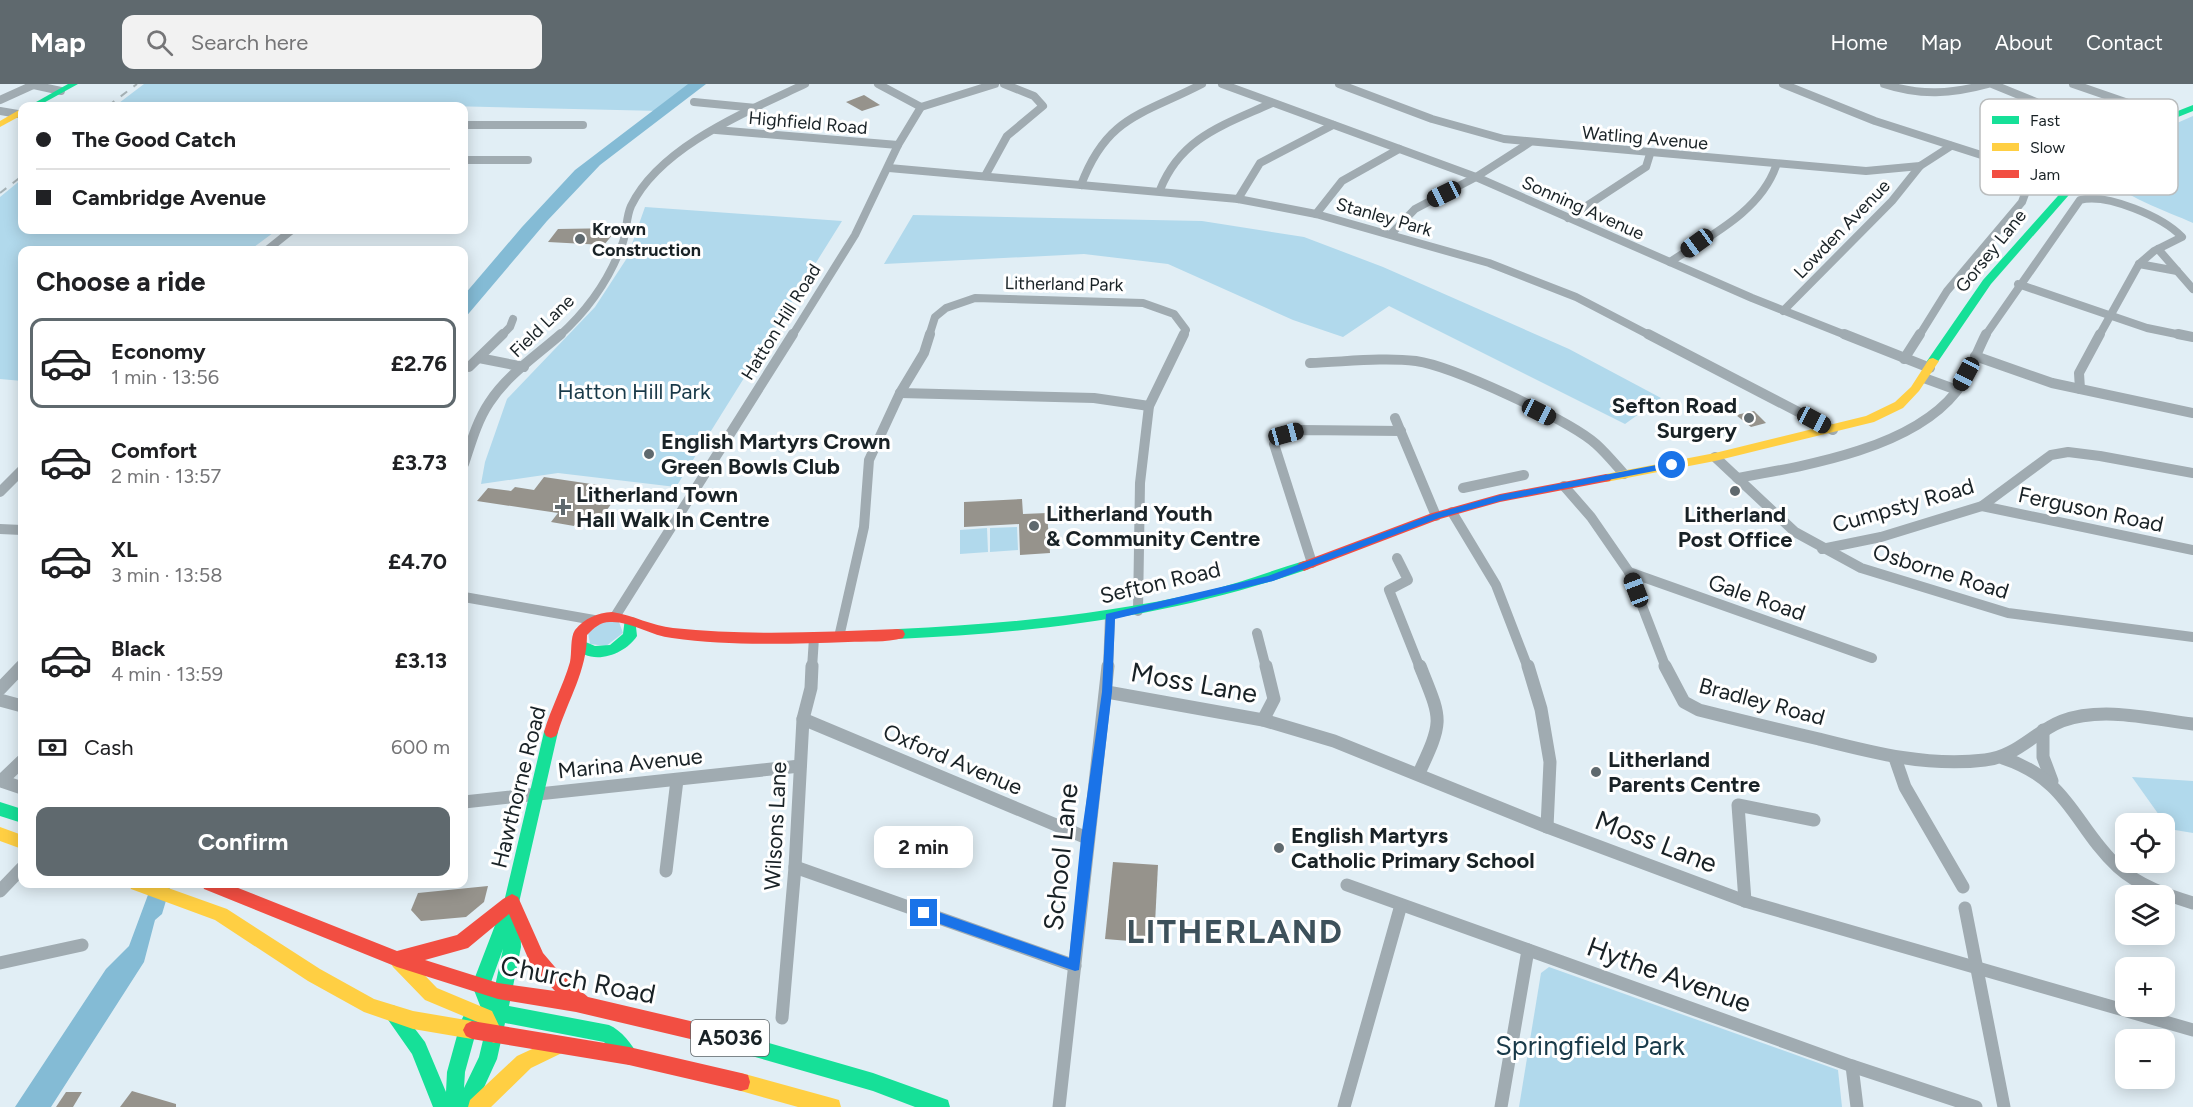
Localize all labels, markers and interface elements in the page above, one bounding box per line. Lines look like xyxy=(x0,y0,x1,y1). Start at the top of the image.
search box xyxy=(122,15,542,69)
text: Map xyxy=(30,25,86,59)
icon: search xyxy=(143,26,176,59)
text: Search here xyxy=(191,29,308,56)
text: Home xyxy=(1831,30,1888,55)
text: Map xyxy=(1921,30,1962,55)
text: About xyxy=(1995,30,2053,55)
text: Contact xyxy=(2086,30,2163,55)
legend xyxy=(1980,99,2178,195)
street label: Highfield Road xyxy=(748,107,868,139)
text: Fast xyxy=(2030,111,2060,130)
street label: Watling Avenue xyxy=(1581,122,1709,154)
text: The Good Catch xyxy=(72,126,236,153)
text: Slow xyxy=(2030,138,2065,157)
text: Jam xyxy=(2030,165,2060,184)
street label: Sonning Avenue xyxy=(1518,171,1648,245)
street label: Lowden Avenue xyxy=(1789,175,1895,283)
car xyxy=(1424,178,1464,210)
text: Cambridge Avenue xyxy=(72,184,266,211)
street label: Stanley Park xyxy=(1334,193,1435,241)
street label: Gorsey Lane xyxy=(1951,205,2031,297)
place label: Krown Construction xyxy=(592,218,701,261)
car xyxy=(1677,225,1717,261)
marker: Krown Construction xyxy=(573,232,587,246)
street label: Hatton Hill Road xyxy=(737,260,825,384)
text: Choose a ride xyxy=(36,265,205,298)
street label: Litherland Park xyxy=(1004,272,1124,296)
street label: Field Lane xyxy=(505,290,579,362)
icon: car xyxy=(39,336,93,390)
text: Economy xyxy=(111,338,206,365)
text: £2.76 xyxy=(391,350,447,377)
car xyxy=(1950,354,1982,394)
text: 1 min · 13:56 xyxy=(111,365,219,389)
park label: Hatton Hill Park xyxy=(557,378,711,405)
place label: Sefton Road Surgery xyxy=(1612,392,1737,444)
car xyxy=(1519,396,1559,428)
car xyxy=(1794,404,1834,436)
marker: Sefton Road Surgery xyxy=(1742,411,1756,425)
car xyxy=(1266,421,1306,447)
place label: English Martyrs Crown Green Bowls Club xyxy=(661,428,891,480)
icon: car xyxy=(39,435,93,489)
text: Comfort xyxy=(111,437,197,464)
marker: English Martyrs Crown Green Bowls Club xyxy=(642,447,656,461)
text: £3.73 xyxy=(392,449,447,476)
route start xyxy=(1658,451,1685,478)
text: 2 min · 13:57 xyxy=(111,464,221,488)
street label: Cumpsty Road xyxy=(1829,472,1977,539)
place label: Litherland Town Hall Walk In Centre xyxy=(576,481,769,533)
street label: Ferguson Road xyxy=(2016,481,2166,538)
marker: Litherland Post Office xyxy=(1728,484,1742,498)
marker: Litherland Town Hall Walk In Centre xyxy=(554,498,572,516)
place label: Litherland Youth & Community Centre xyxy=(1046,500,1260,552)
place label: Litherland Post Office xyxy=(1678,501,1792,553)
marker: Litherland Youth & Community Centre xyxy=(1027,519,1041,533)
icon: car xyxy=(39,534,93,588)
text: XL xyxy=(111,536,138,563)
street label: Osborne Road xyxy=(1870,538,2012,605)
text: £4.70 xyxy=(388,548,447,575)
street label: Sefton Road xyxy=(1097,555,1223,609)
text: 3 min · 13:58 xyxy=(111,563,223,587)
street label: Gale Road xyxy=(1705,568,1809,627)
car xyxy=(1621,570,1651,610)
icon: car xyxy=(39,633,93,687)
text: Black xyxy=(111,635,165,662)
text: £3.13 xyxy=(395,647,447,674)
street label: Moss Lane xyxy=(1128,655,1260,710)
text: 4 min · 13:59 xyxy=(111,662,223,686)
street label: Bradley Road xyxy=(1696,672,1828,731)
street label: Hawthorne Road xyxy=(485,703,552,871)
street label: Oxford Avenue xyxy=(879,718,1026,801)
icon: cash xyxy=(36,731,69,764)
text: Cash xyxy=(84,734,134,761)
text: 600 m xyxy=(391,735,450,759)
street label: Marina Avenue xyxy=(556,742,704,785)
place label: Litherland Parents Centre xyxy=(1608,746,1760,798)
street label: Wilsons Lane xyxy=(759,761,792,891)
marker: Litherland Parents Centre xyxy=(1589,765,1603,779)
street label: School Lane xyxy=(1036,782,1085,932)
street label: Moss Lane xyxy=(1591,803,1722,880)
button: Confirm xyxy=(36,807,450,876)
map controls xyxy=(2115,813,2175,1089)
button: locate xyxy=(2115,813,2175,873)
place label: English Martyrs Catholic Primary School xyxy=(1291,822,1535,874)
callout: 2 min xyxy=(874,826,974,868)
text: 2 min xyxy=(898,835,949,859)
marker: English Martyrs Catholic Primary School xyxy=(1272,841,1286,855)
button: layers xyxy=(2115,885,2175,945)
route end xyxy=(910,899,937,926)
district label: LITHERLAND xyxy=(1127,912,1343,951)
street label: Hythe Avenue xyxy=(1582,930,1756,1020)
street label: Church Road xyxy=(498,948,658,1011)
button: + xyxy=(2115,957,2175,1017)
road number: A5036 xyxy=(691,1020,769,1056)
park label: Springfield Park xyxy=(1495,1029,1686,1062)
button: − xyxy=(2115,1029,2175,1089)

